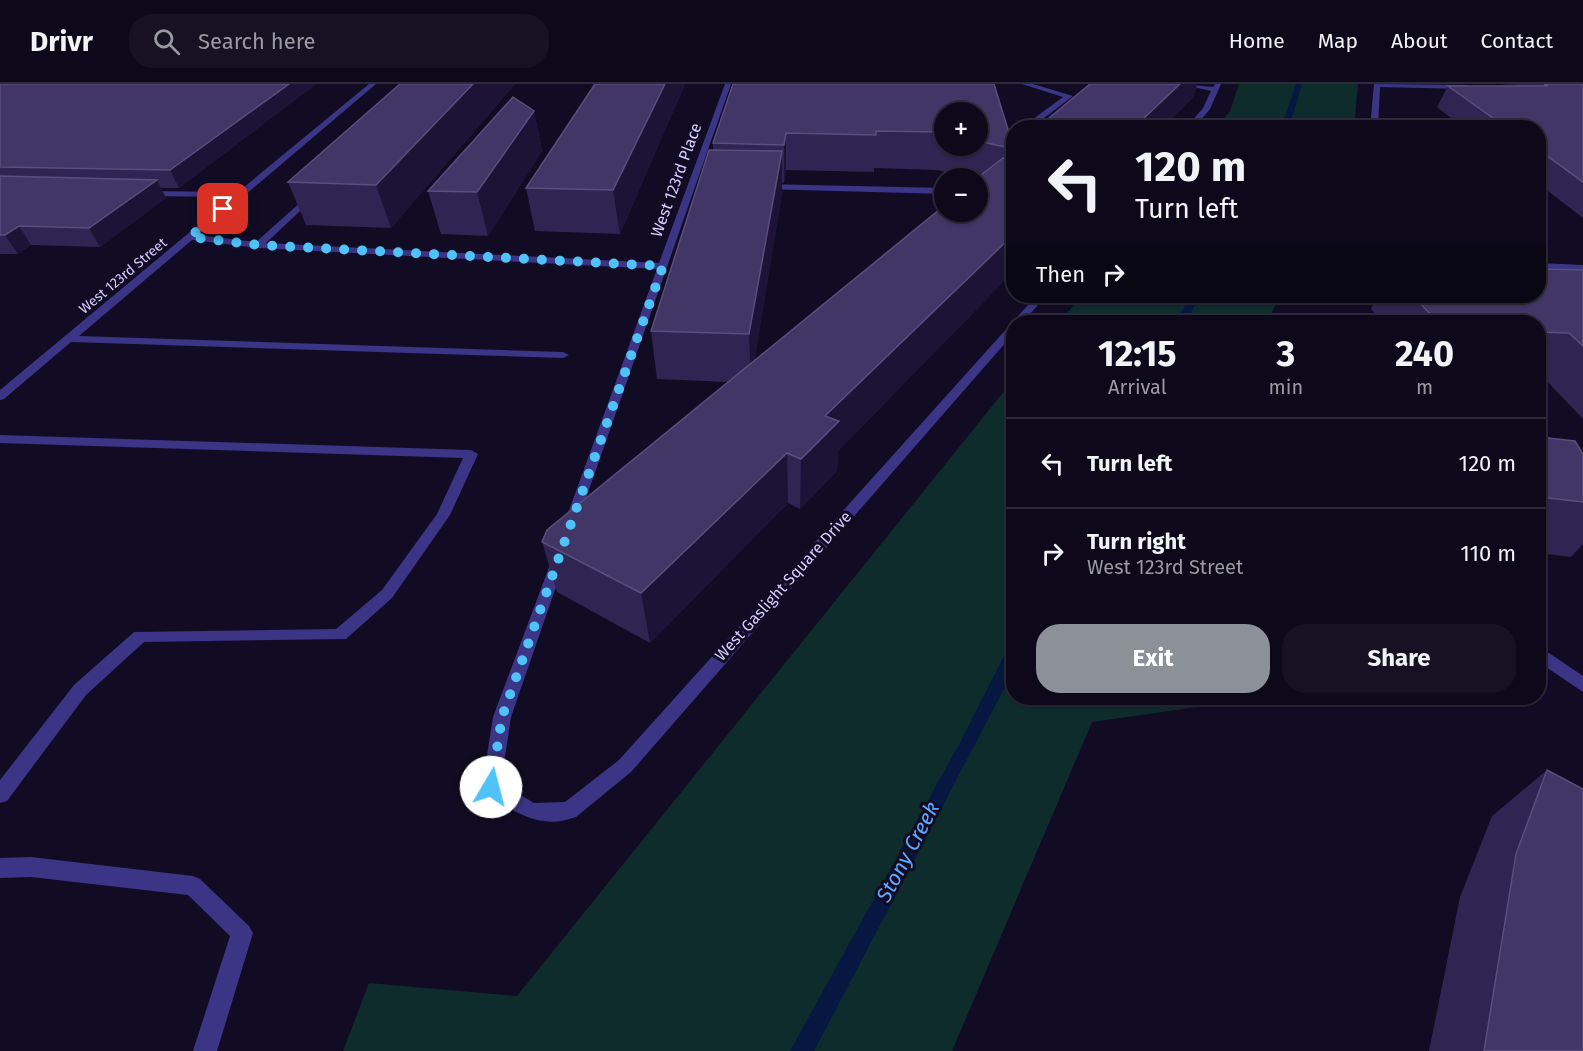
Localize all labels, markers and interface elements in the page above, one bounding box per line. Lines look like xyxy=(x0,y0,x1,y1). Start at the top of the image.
search box xyxy=(129,14,549,68)
text: Drivr xyxy=(30,25,93,58)
icon: search xyxy=(150,25,183,58)
text: Search here xyxy=(198,28,315,55)
text: Home xyxy=(1229,28,1285,54)
text: Map xyxy=(1318,28,1358,54)
text: About xyxy=(1391,28,1448,54)
text: Contact xyxy=(1481,28,1553,54)
map controls xyxy=(934,102,988,222)
button: + xyxy=(934,102,988,156)
street label: West 123rd Place xyxy=(647,120,705,240)
text: 120 m xyxy=(1135,142,1246,192)
icon: left xyxy=(1036,144,1114,222)
button: − xyxy=(934,168,988,222)
pin xyxy=(197,183,248,234)
icon: arrive xyxy=(206,192,239,225)
text: Turn left xyxy=(1135,193,1238,225)
street label: West 123rd Street xyxy=(76,234,171,318)
icon: right xyxy=(1097,258,1130,291)
text: Then xyxy=(1036,261,1085,288)
text: 12:15 xyxy=(1098,332,1177,376)
text: 3 xyxy=(1276,332,1295,376)
text: 240 xyxy=(1395,332,1454,376)
text: Arrival xyxy=(1108,375,1167,399)
text: min xyxy=(1269,375,1303,399)
text: m xyxy=(1416,375,1433,399)
icon: left xyxy=(1036,447,1069,480)
text: Turn left xyxy=(1087,450,1172,477)
text: 120 m xyxy=(1459,450,1516,477)
street label: West Gaslight Square Drive xyxy=(711,507,855,665)
text: Turn right xyxy=(1087,528,1186,555)
icon: right xyxy=(1036,537,1069,570)
text: 110 m xyxy=(1460,540,1516,567)
text: West 123rd Street xyxy=(1087,555,1243,579)
button: Exit xyxy=(1036,624,1270,693)
button: Share xyxy=(1282,624,1516,693)
position arrow xyxy=(459,755,523,819)
water label: Stony Creek xyxy=(870,797,945,908)

